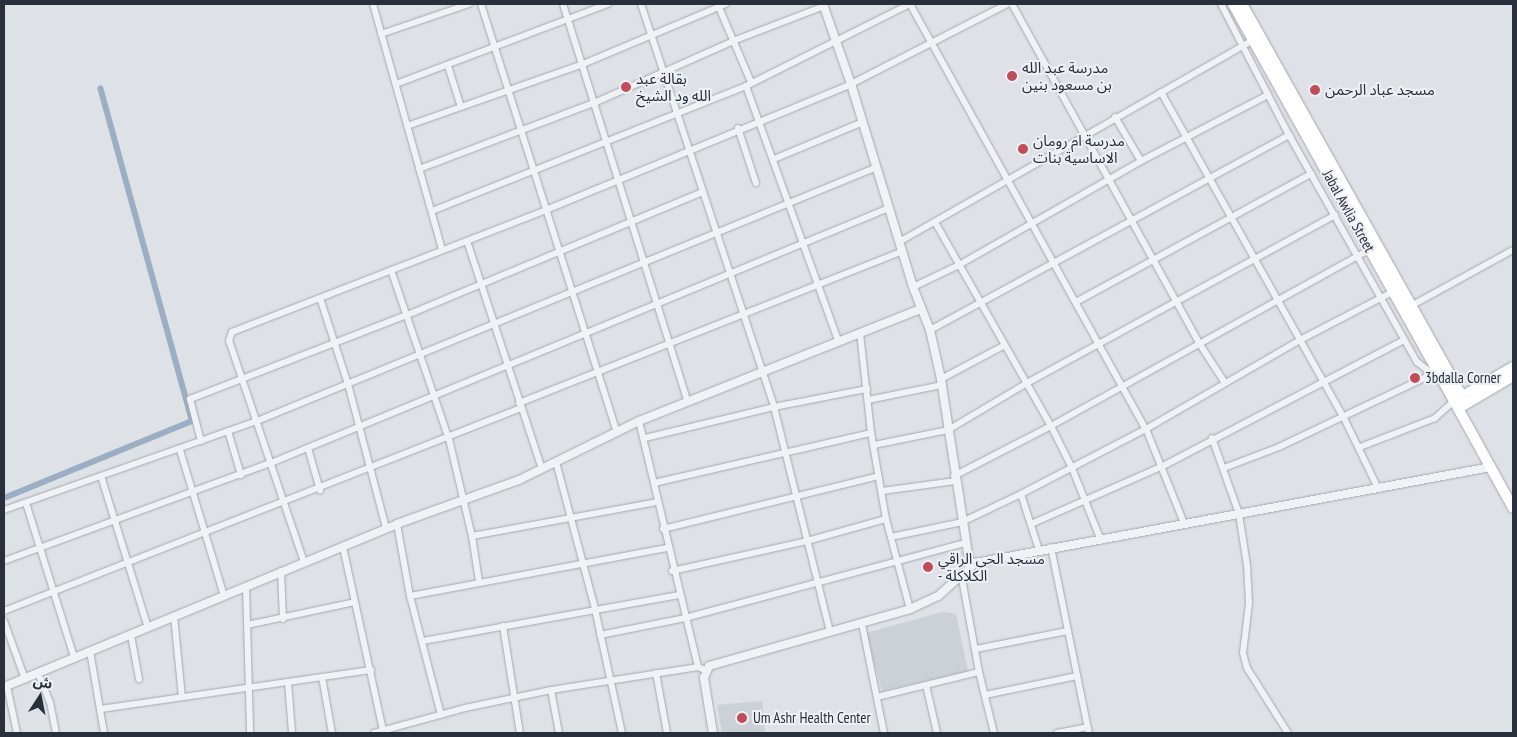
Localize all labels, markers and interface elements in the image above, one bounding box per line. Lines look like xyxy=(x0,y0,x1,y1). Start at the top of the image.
place label: مدرسة عبد الله بن مسعود بنين xyxy=(1022,58,1112,93)
place label: بقالة عبد الله ود الشيخ xyxy=(636,69,711,104)
marker: مدرسة عبد الله بن مسعود بنين xyxy=(1006,70,1018,82)
marker: بقالة عبد الله ود الشيخ xyxy=(620,81,632,93)
place label: مسجد عباد الرحمن xyxy=(1325,81,1435,99)
marker: مسجد عباد الرحمن xyxy=(1309,84,1321,96)
place label: مدرسة ام رومان الاساسية بنات xyxy=(1033,131,1125,166)
marker: مدرسة ام رومان الاساسية بنات xyxy=(1017,143,1029,155)
street label: Jabal Awlia Street xyxy=(1319,167,1379,255)
place label: 3bdalla Corner xyxy=(1425,369,1501,387)
marker: 3bdalla Corner xyxy=(1409,372,1421,384)
place label: مسجد الحي الراقي - الكلاكلة xyxy=(938,549,1045,584)
marker: مسجد الحي الراقي - الكلاكلة xyxy=(922,561,934,573)
north arrow xyxy=(15,672,65,722)
text: ش xyxy=(32,672,54,693)
place label: Um Ashr Health Center xyxy=(753,709,871,727)
marker: Um Ashr Health Center xyxy=(735,711,749,725)

